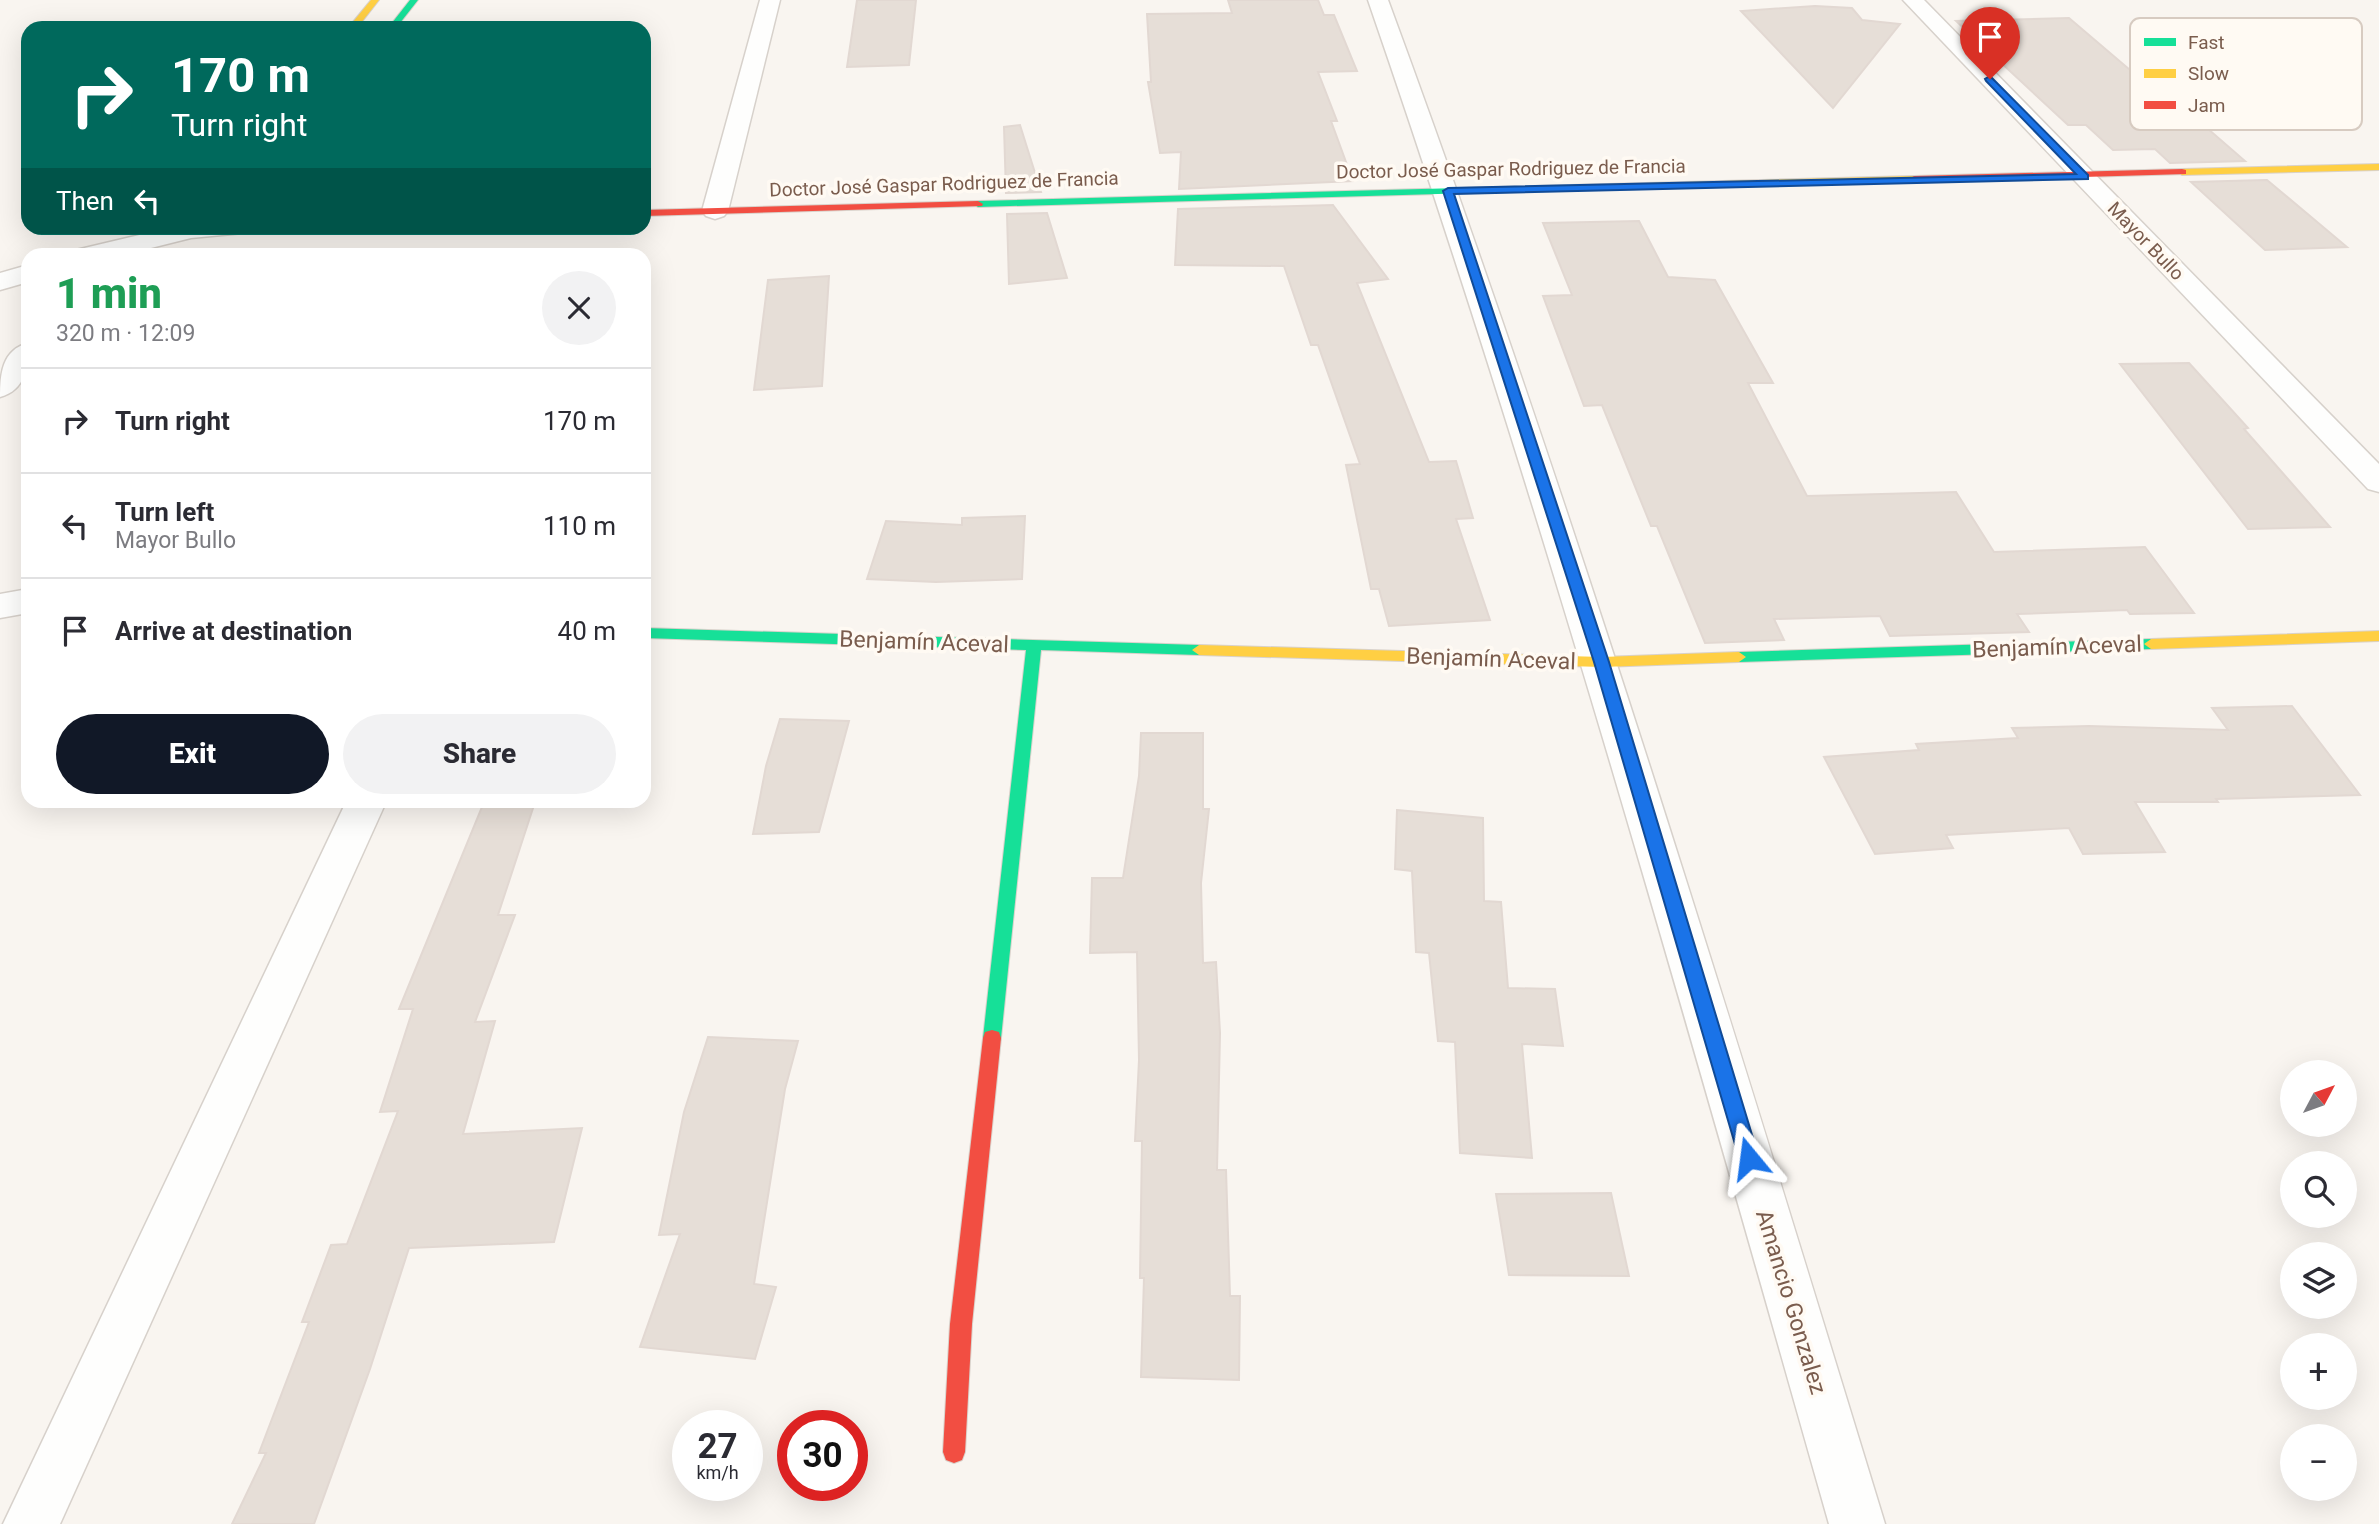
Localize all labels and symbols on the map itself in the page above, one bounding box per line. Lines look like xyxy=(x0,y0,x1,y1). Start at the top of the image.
pin xyxy=(1960,7,2020,79)
legend xyxy=(2130,18,2362,130)
text: Fast xyxy=(2188,31,2225,54)
text: Slow xyxy=(2188,62,2229,85)
text: Jam xyxy=(2188,94,2225,117)
street label: Doctor José Gaspar Rodriguez de Francia xyxy=(1336,154,1686,184)
street label: Doctor José Gaspar Rodriguez de Francia xyxy=(769,166,1119,202)
street label: Mayor Bullo xyxy=(2103,197,2189,285)
street label: Benjamín Aceval xyxy=(839,626,1009,658)
street label: Benjamín Aceval xyxy=(1972,631,2142,663)
street label: Benjamín Aceval xyxy=(1406,643,1576,675)
north arrow xyxy=(2280,1060,2357,1138)
position arrow xyxy=(1712,1121,1786,1195)
street label: Amancio Gonzalez xyxy=(1750,1207,1832,1397)
speed limit sign: 30 xyxy=(777,1410,868,1501)

